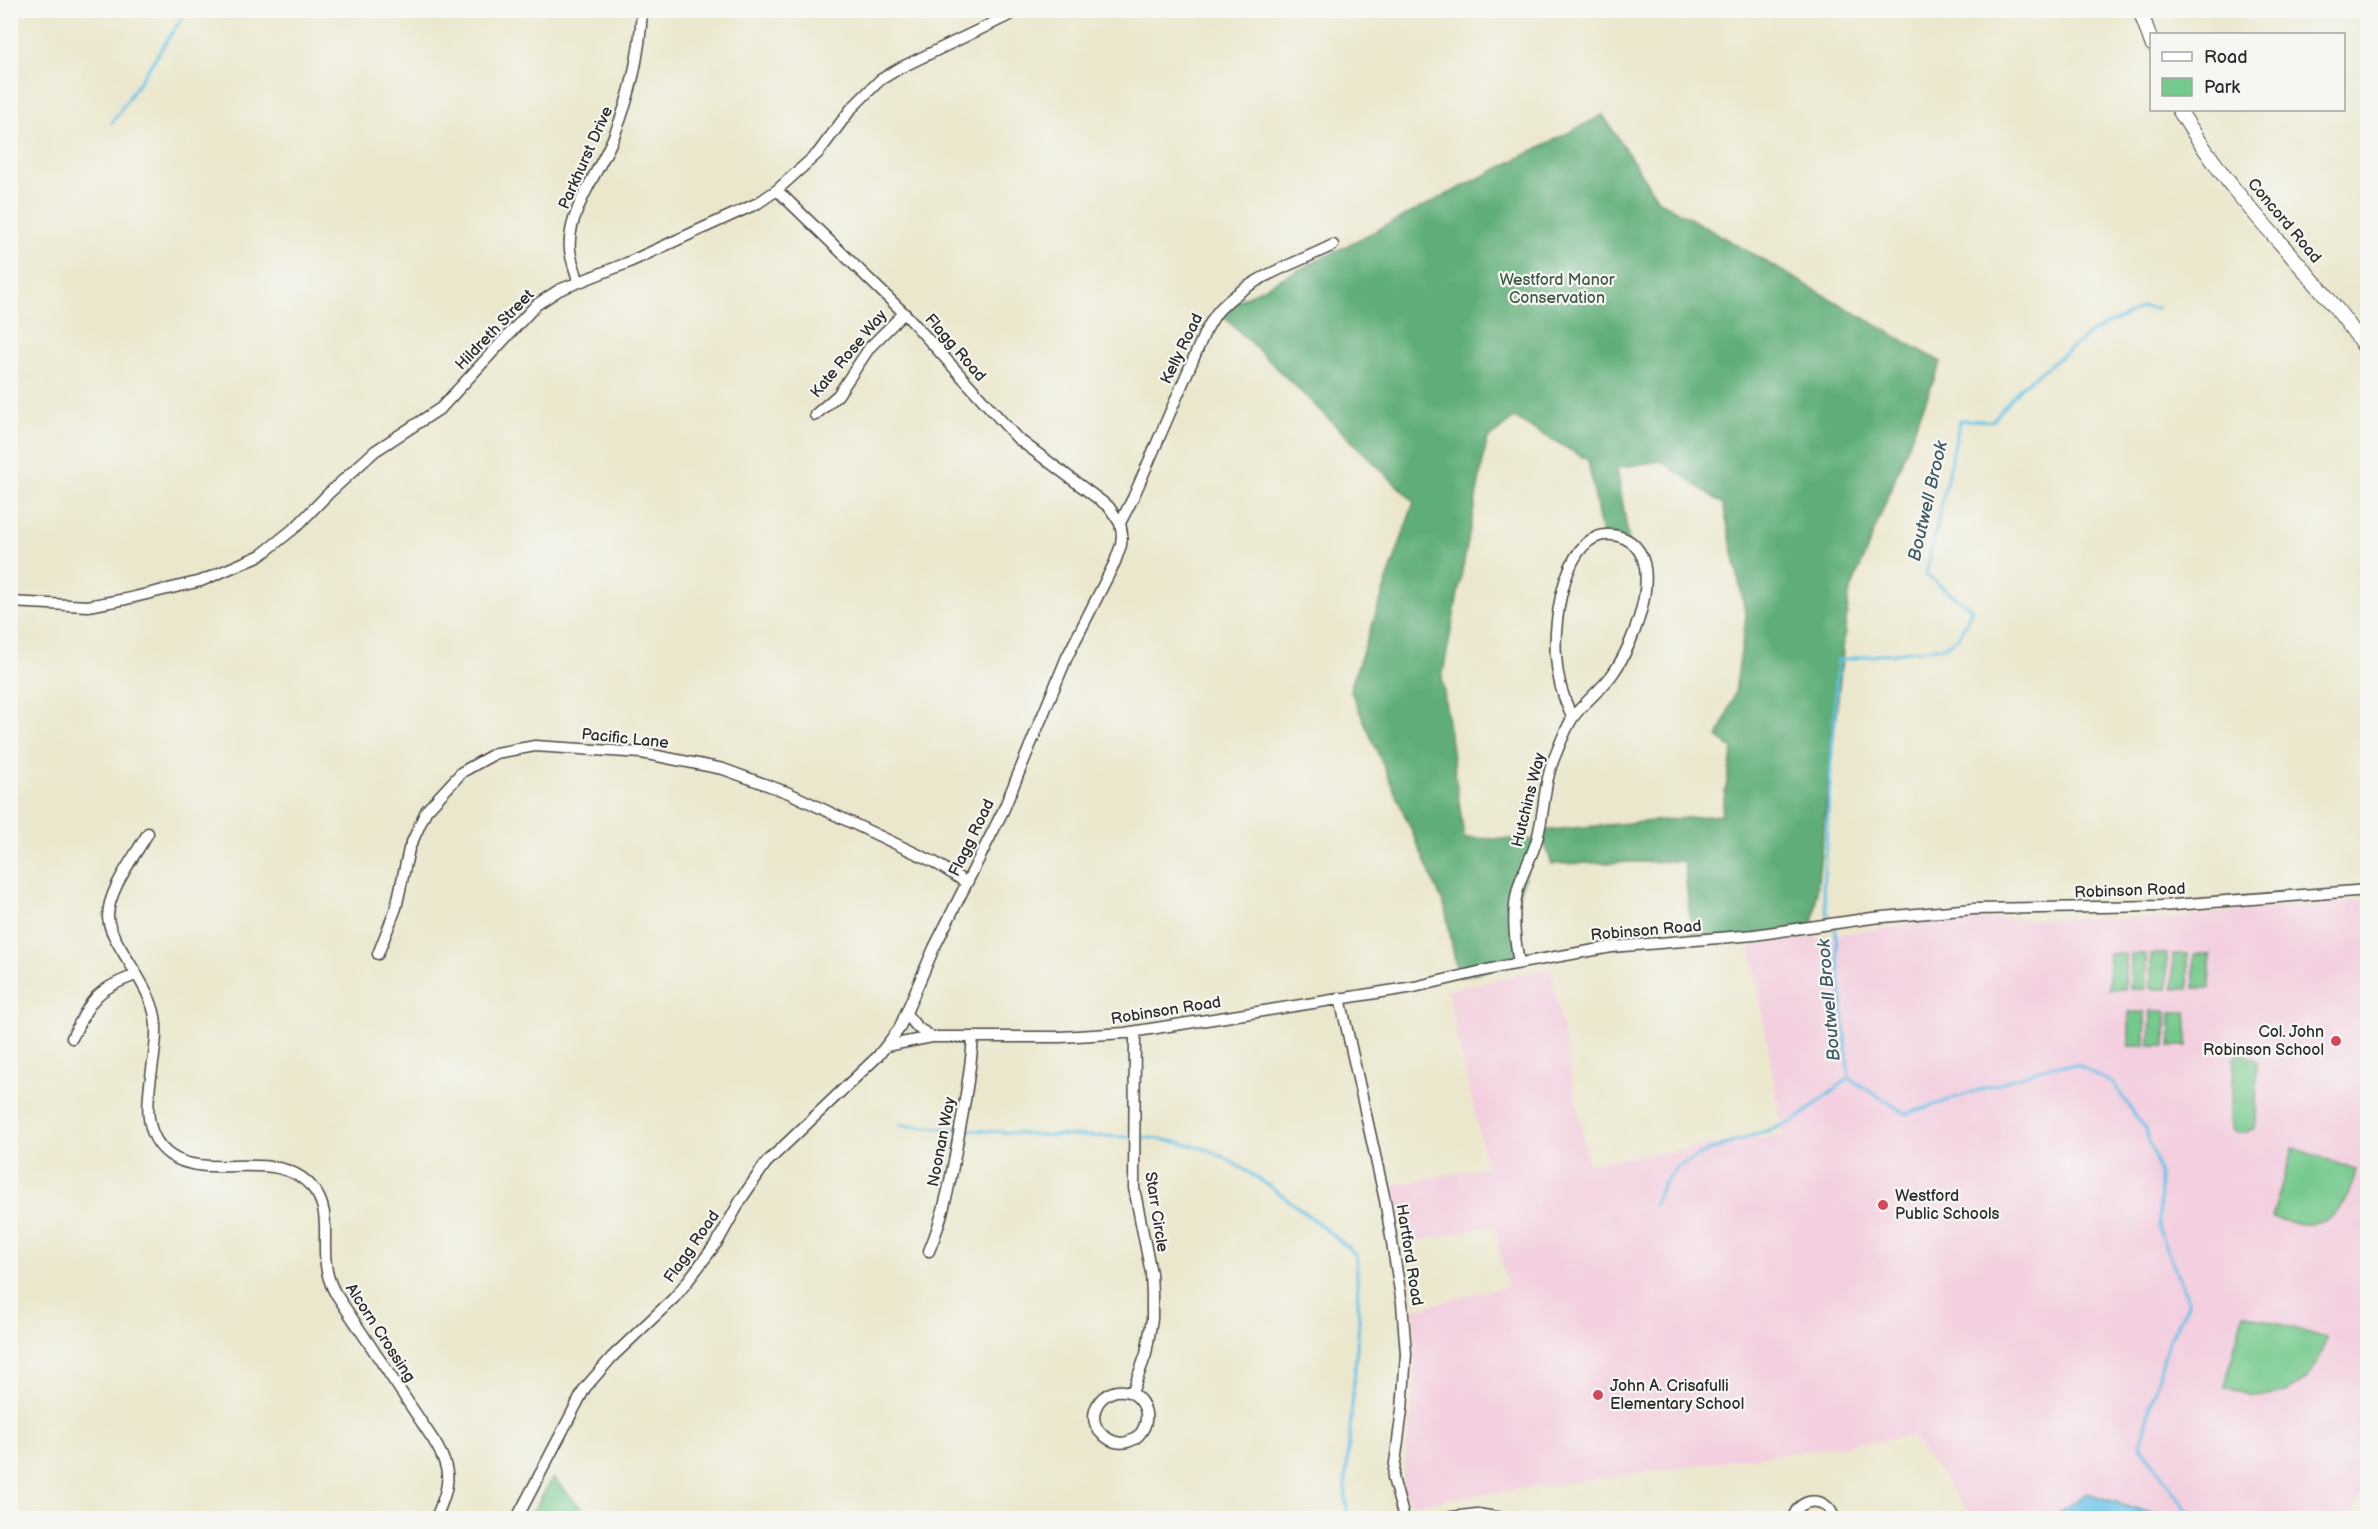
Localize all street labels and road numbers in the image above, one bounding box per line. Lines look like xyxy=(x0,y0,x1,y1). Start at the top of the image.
street label: Parkhurst Drive xyxy=(555,103,617,212)
street label: Concord Road xyxy=(2243,175,2325,267)
street label: Hildreth Street xyxy=(452,286,538,374)
street label: Kate Rose Way xyxy=(807,306,892,402)
street label: Flagg Road xyxy=(920,310,990,386)
street label: Kelly Road xyxy=(1157,311,1207,387)
street label: Pacific Lane xyxy=(580,725,670,753)
street label: Hutchins Way xyxy=(1508,750,1550,849)
street label: Flagg Road xyxy=(945,796,999,880)
street label: Robinson Road xyxy=(2074,880,2186,902)
street label: Robinson Road xyxy=(1590,917,1702,945)
street label: Robinson Road xyxy=(1110,993,1222,1029)
street label: Noonan Way xyxy=(924,1095,960,1188)
street label: Starr Circle xyxy=(1140,1170,1172,1254)
street label: Hartford Road xyxy=(1392,1203,1426,1307)
street label: Flagg Road xyxy=(660,1207,724,1287)
street label: Alcorn Crossing xyxy=(341,1280,419,1386)

